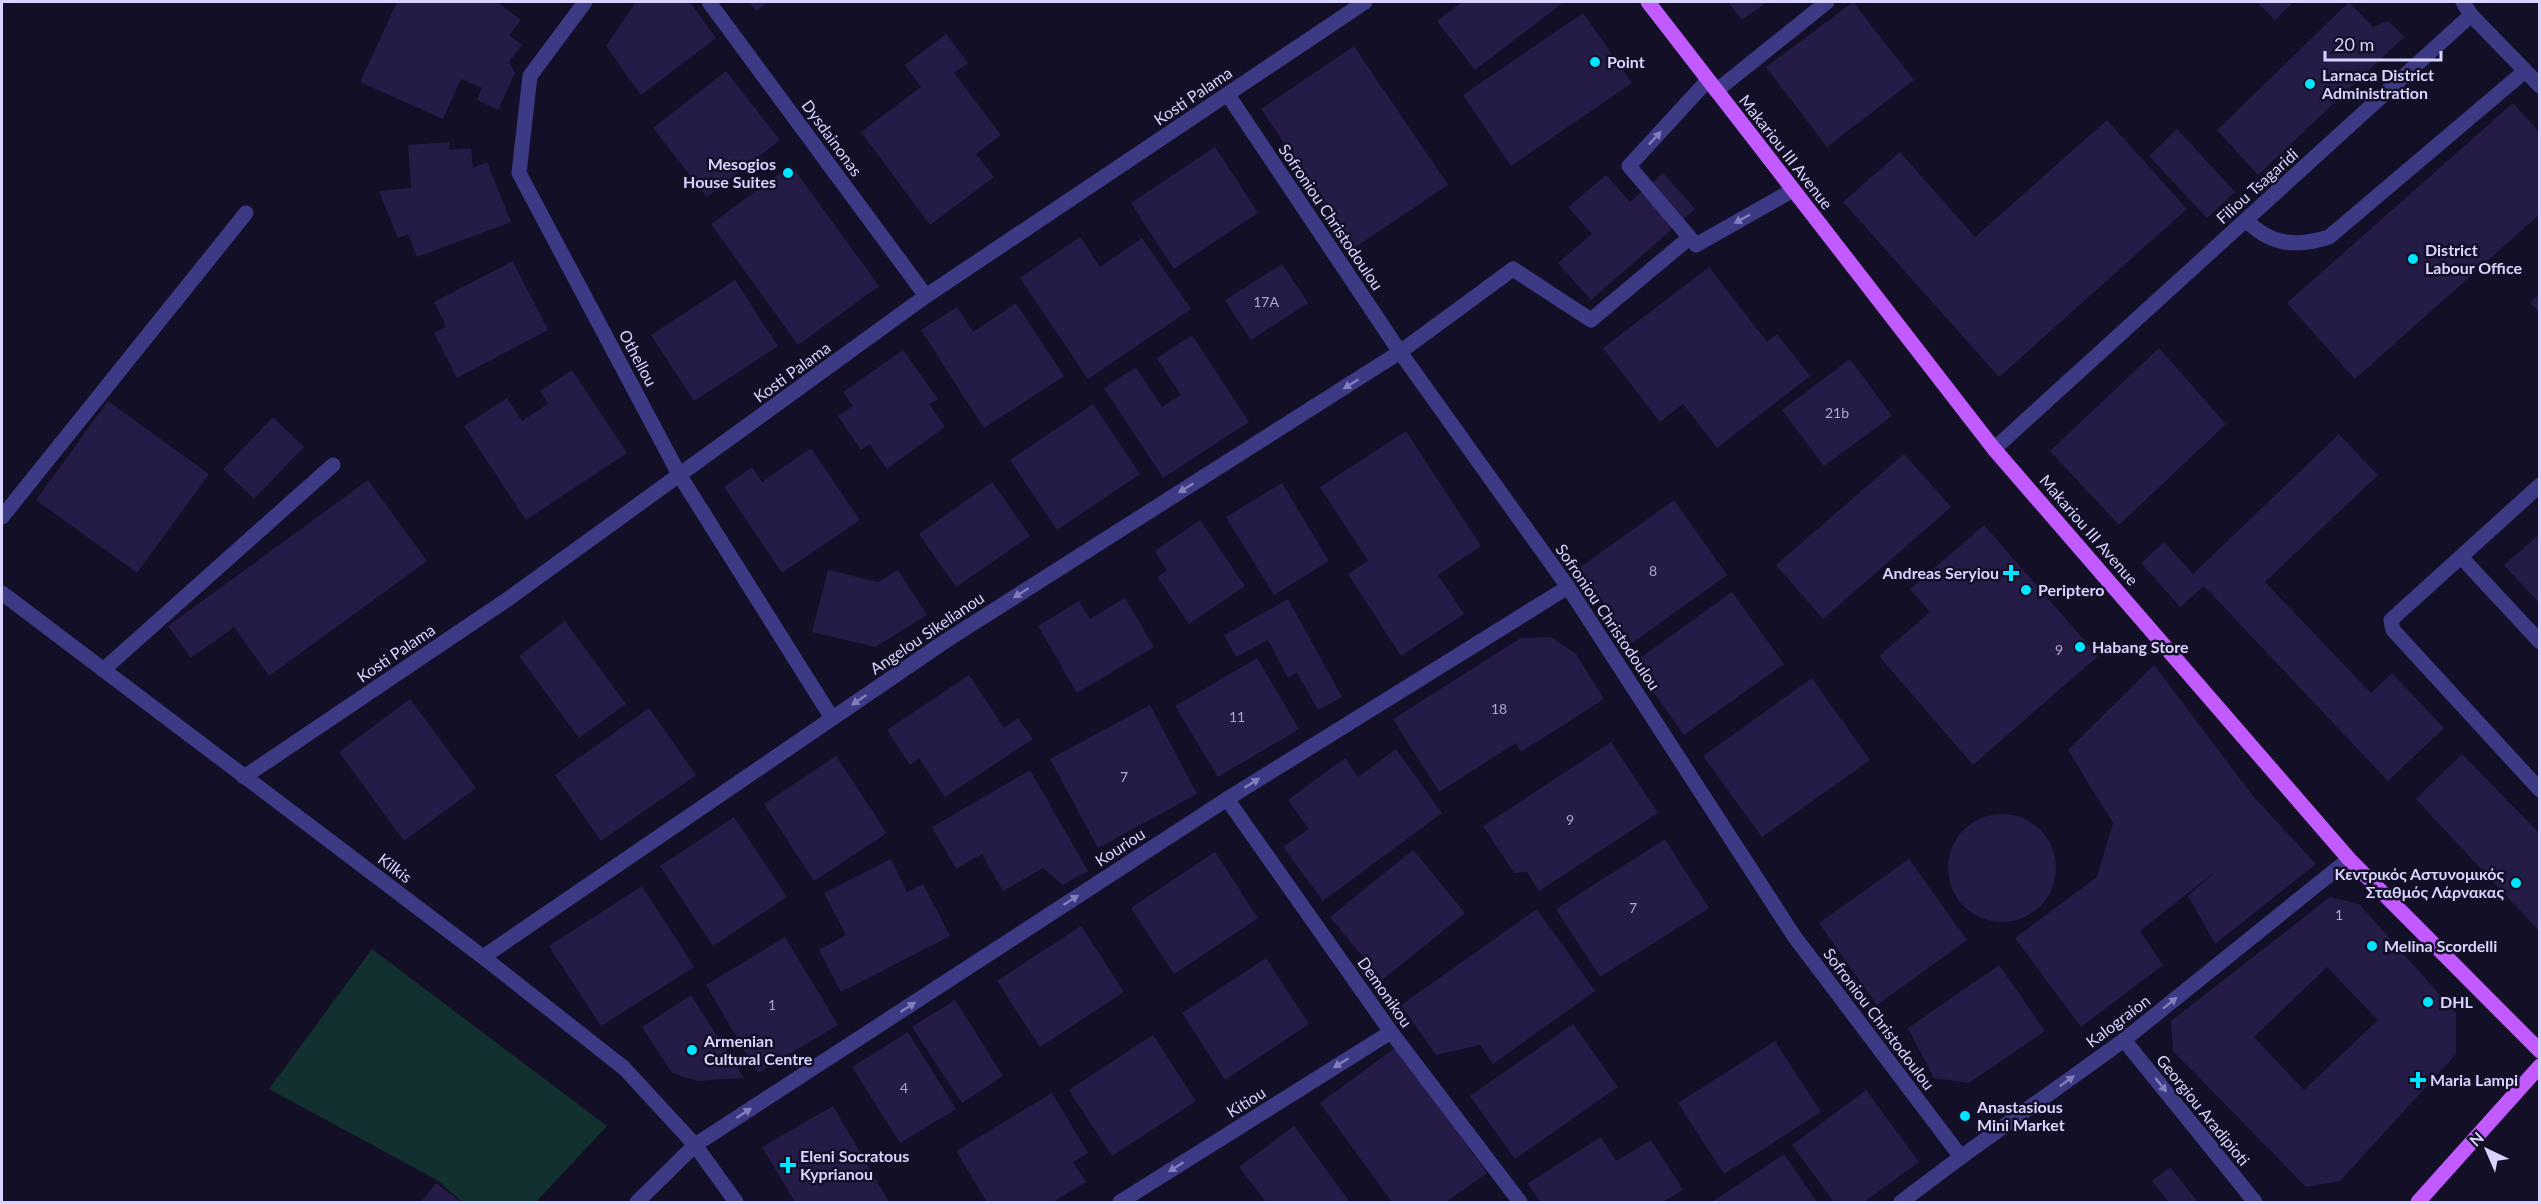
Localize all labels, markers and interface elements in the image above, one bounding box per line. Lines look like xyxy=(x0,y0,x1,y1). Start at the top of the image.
scale bar xyxy=(2325,24,2440,62)
text: 20 m xyxy=(2334,33,2374,55)
place label: Point xyxy=(1607,52,1645,71)
marker: Point xyxy=(1588,55,1602,69)
street label: Kosti Palama xyxy=(1150,63,1235,129)
place label: Larnaca District Administration xyxy=(2321,65,2434,102)
marker: Larnaca District Administration xyxy=(2303,77,2317,91)
street label: Makariou III Avenue xyxy=(1736,91,1837,213)
street label: Dysdainonas xyxy=(798,96,866,180)
one-way arrow xyxy=(1648,130,1662,145)
street label: Sofroniou Christodoulou xyxy=(1275,140,1387,293)
street label: Filiou Tsagaridi xyxy=(2212,144,2301,227)
place label: Mesogios House Suites xyxy=(683,154,776,191)
marker: Mesogios House Suites xyxy=(781,166,795,180)
one-way arrow xyxy=(1733,214,1750,224)
place label: District Labour Office xyxy=(2425,240,2522,277)
marker: District Labour Office xyxy=(2406,252,2420,266)
house number: 17A xyxy=(1253,293,1279,310)
street label: Othellou xyxy=(616,326,661,389)
street label: Kosti Palama xyxy=(750,337,834,406)
one-way arrow xyxy=(1342,378,1359,389)
house number: 21b xyxy=(1825,404,1849,421)
street label: Makariou III Avenue xyxy=(2036,470,2143,589)
one-way arrow xyxy=(1178,483,1194,494)
street label: Sofroniou Christodoulou xyxy=(1552,540,1664,693)
house number: 8 xyxy=(1649,562,1657,579)
place label: Andreas Seryiou xyxy=(1881,563,1999,582)
marker: Andreas Seryiou xyxy=(2004,566,2018,580)
place label: Periptero xyxy=(2038,580,2104,599)
marker: Periptero xyxy=(2019,583,2033,597)
street label: Angelou Sikelianou xyxy=(866,587,987,678)
one-way arrow xyxy=(1013,587,1030,598)
street label: Kosti Palama xyxy=(353,620,438,686)
place label: Habang Store xyxy=(2092,637,2189,656)
marker: Habang Store xyxy=(2073,640,2087,654)
house number: 9 xyxy=(2055,641,2063,658)
one-way arrow xyxy=(851,694,867,706)
house number: 18 xyxy=(1491,700,1507,717)
house number: 11 xyxy=(1229,708,1245,725)
house number: 7 xyxy=(1120,768,1128,785)
one-way arrow xyxy=(1244,778,1261,789)
house number: 9 xyxy=(1566,811,1574,828)
street label: Kouriou xyxy=(1091,823,1148,870)
street label: Kilkis xyxy=(375,849,416,886)
place label: Κεντρικός Αστυνομικός Σταθμός Λάρνακας xyxy=(2335,864,2504,901)
marker: Κεντρικός Αστυνομικός Σταθμός Λάρνακας xyxy=(2509,876,2523,890)
one-way arrow xyxy=(1063,895,1079,906)
house number: 7 xyxy=(1629,899,1637,916)
house number: 1 xyxy=(2335,906,2343,923)
place label: Melina Scordelli xyxy=(2384,936,2497,955)
marker: Melina Scordelli xyxy=(2365,939,2379,953)
street label: Sofroniou Christodoulou xyxy=(1820,944,1939,1093)
street label: Demonikou xyxy=(1354,953,1416,1030)
street label: Kalograion xyxy=(2082,990,2153,1051)
place label: DHL xyxy=(2440,992,2473,1011)
marker: DHL xyxy=(2421,995,2435,1009)
house number: 1 xyxy=(768,996,776,1013)
one-way arrow xyxy=(2162,997,2177,1010)
one-way arrow xyxy=(900,1002,916,1013)
place label: Armenian Cultural Centre xyxy=(703,1031,813,1068)
marker: Armenian Cultural Centre xyxy=(685,1043,699,1057)
street label: Georgiou Aradipioti xyxy=(2153,1050,2254,1169)
one-way arrow xyxy=(1333,1058,1349,1069)
place label: Maria Lampi xyxy=(2430,1070,2518,1089)
marker: Maria Lampi xyxy=(2411,1073,2425,1087)
one-way arrow xyxy=(2058,1075,2074,1087)
one-way arrow xyxy=(2154,1078,2166,1093)
house number: 4 xyxy=(900,1079,908,1096)
street label: Kitiou xyxy=(1223,1082,1269,1121)
place label: Anastasious Mini Market xyxy=(1976,1097,2065,1134)
one-way arrow xyxy=(736,1108,753,1119)
marker: Anastasious Mini Market xyxy=(1958,1109,1972,1123)
north arrow xyxy=(2457,1120,2517,1180)
text: N xyxy=(2465,1128,2487,1150)
place label: Eleni Socratous Kyprianou xyxy=(800,1146,909,1183)
marker: Eleni Socratous Kyprianou xyxy=(781,1158,795,1172)
one-way arrow xyxy=(1168,1161,1184,1172)

